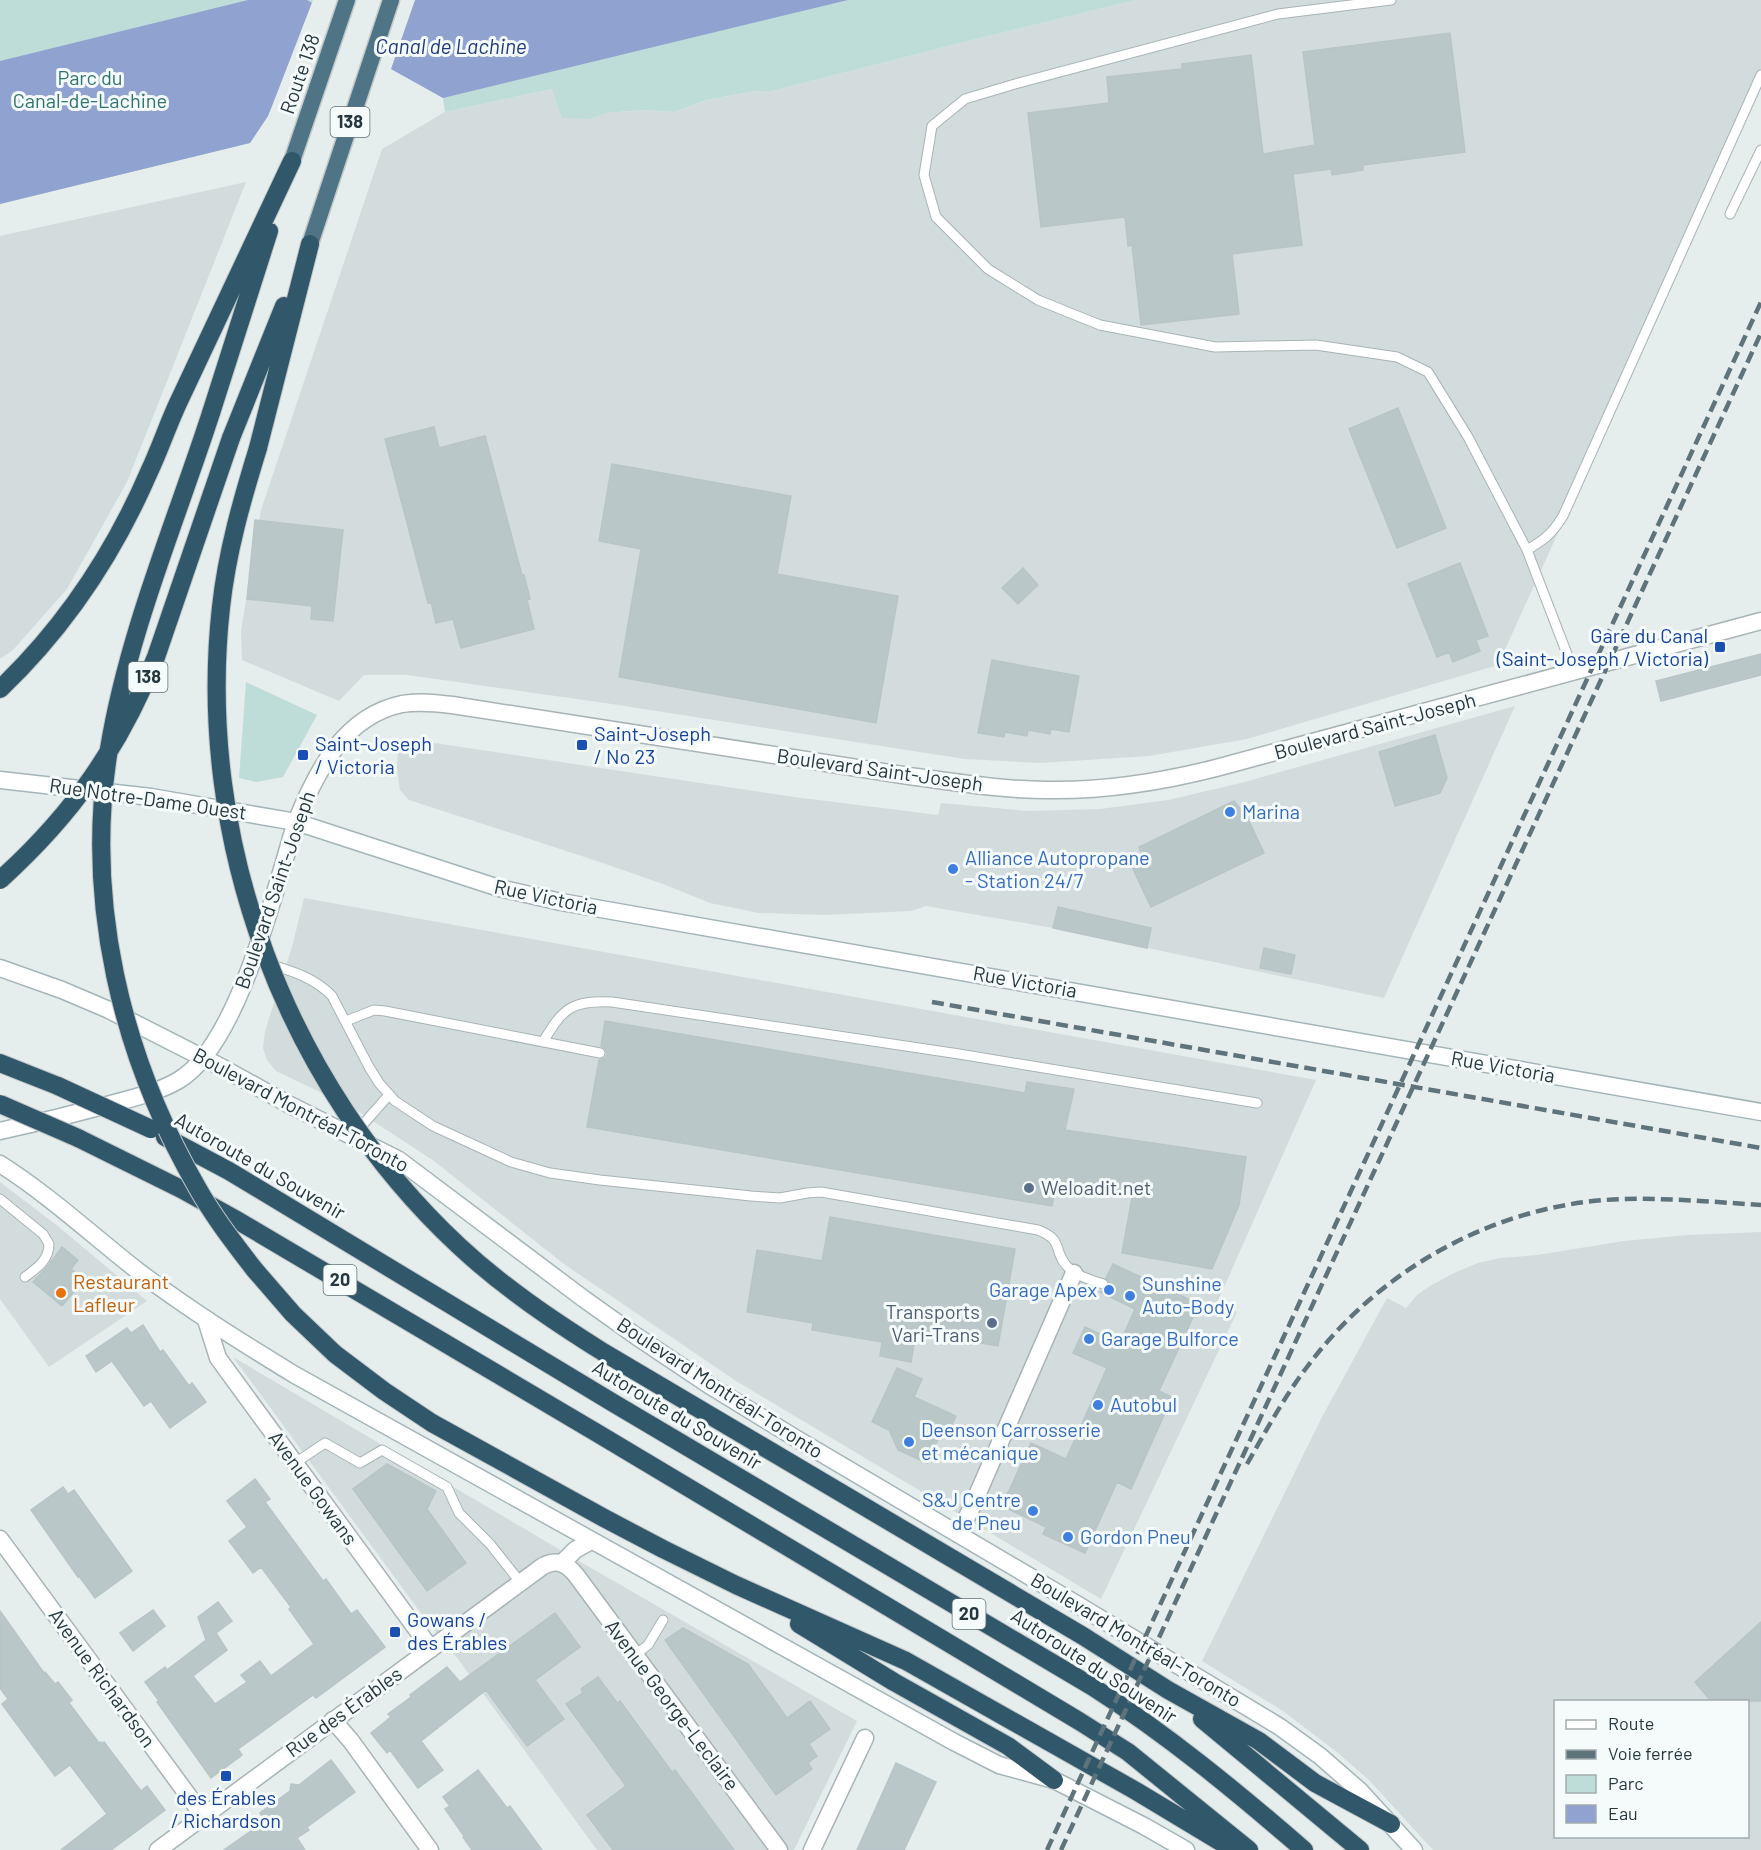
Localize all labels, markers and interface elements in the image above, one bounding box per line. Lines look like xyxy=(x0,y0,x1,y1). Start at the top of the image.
street label: Route 138 xyxy=(274,30,324,117)
water label: Canal de Lachine xyxy=(375,33,527,58)
park label: Parc du Canal-de-Lachine xyxy=(13,65,167,112)
road number: 138 xyxy=(330,107,370,137)
place label: Gare du Canal (Saint-Joseph / Victoria) xyxy=(1496,623,1709,670)
marker: Gare du Canal (Saint-Joseph / Victoria) xyxy=(1713,640,1727,654)
road number: 138 xyxy=(128,662,168,692)
street label: Boulevard Saint-Joseph xyxy=(1271,687,1478,764)
place label: Saint-Joseph / No 23 xyxy=(594,721,711,768)
place label: Saint-Joseph / Victoria xyxy=(315,731,432,778)
marker: Saint-Joseph / No 23 xyxy=(575,738,589,752)
street label: Boulevard Saint-Joseph xyxy=(776,743,985,795)
marker: Saint-Joseph / Victoria xyxy=(296,748,310,762)
street label: Rue Notre-Dame Ouest xyxy=(48,772,248,824)
street label: Boulevard Saint-Joseph xyxy=(229,787,319,992)
place label: Marina xyxy=(1242,799,1300,823)
marker: Marina xyxy=(1223,805,1237,819)
place label: Alliance Autopropane - Station 24/7 xyxy=(965,845,1150,892)
marker: Alliance Autopropane - Station 24/7 xyxy=(946,862,960,876)
street label: Rue Victoria xyxy=(492,873,600,919)
street label: Rue Victoria xyxy=(971,960,1079,1002)
street label: Boulevard Montréal-Toronto xyxy=(189,1042,413,1176)
street label: Rue Victoria xyxy=(1449,1045,1557,1087)
street label: Autoroute du Souvenir xyxy=(171,1106,350,1224)
place label: Weloadit.net xyxy=(1041,1175,1151,1199)
marker: Weloadit.net xyxy=(1022,1181,1036,1195)
road number: 20 xyxy=(324,1265,356,1295)
place label: Restaurant Lafleur xyxy=(73,1269,169,1316)
place label: Sunshine Auto-Body xyxy=(1142,1271,1234,1318)
place label: Garage Apex xyxy=(989,1277,1097,1301)
marker: Garage Apex xyxy=(1102,1283,1116,1297)
marker: Restaurant Lafleur xyxy=(54,1286,68,1300)
marker: Sunshine Auto-Body xyxy=(1123,1289,1137,1303)
place label: Transports Vari-Trans xyxy=(886,1299,980,1346)
street label: Boulevard Montréal-Toronto xyxy=(613,1311,828,1463)
marker: Transports Vari-Trans xyxy=(985,1316,999,1330)
place label: Garage Bulforce xyxy=(1101,1326,1239,1350)
marker: Garage Bulforce xyxy=(1082,1332,1096,1346)
street label: Autoroute du Souvenir xyxy=(589,1354,766,1474)
place label: Autobul xyxy=(1110,1392,1177,1416)
marker: Autobul xyxy=(1091,1398,1105,1412)
place label: Deenson Carrosserie et mécanique xyxy=(921,1417,1101,1464)
street label: Avenue Gowans xyxy=(264,1426,363,1549)
marker: Deenson Carrosserie et mécanique xyxy=(902,1435,916,1449)
place label: S&J Centre de Pneu xyxy=(922,1487,1021,1534)
marker: S&J Centre de Pneu xyxy=(1026,1504,1040,1518)
place label: Gordon Pneu xyxy=(1080,1524,1191,1548)
marker: Gordon Pneu xyxy=(1061,1530,1075,1544)
street label: Boulevard Montréal-Toronto xyxy=(1027,1567,1246,1711)
road number: 20 xyxy=(952,1599,986,1629)
street label: Avenue Richardson xyxy=(44,1603,161,1751)
street label: Autoroute du Souvenir xyxy=(1007,1603,1182,1728)
place label: Gowans / des Érables xyxy=(407,1607,507,1654)
street label: Avenue George-Leclaire xyxy=(601,1614,745,1795)
marker: Gowans / des Érables xyxy=(388,1625,402,1639)
street label: Rue des Érables xyxy=(281,1661,406,1761)
legend xyxy=(1554,1700,1749,1838)
text: Route xyxy=(1608,1712,1654,1734)
text: Voie ferrée xyxy=(1608,1742,1693,1764)
marker: des Érables / Richardson xyxy=(219,1769,233,1783)
text: Parc xyxy=(1608,1772,1644,1794)
place label: des Érables / Richardson xyxy=(171,1785,281,1832)
text: Eau xyxy=(1608,1802,1638,1824)

